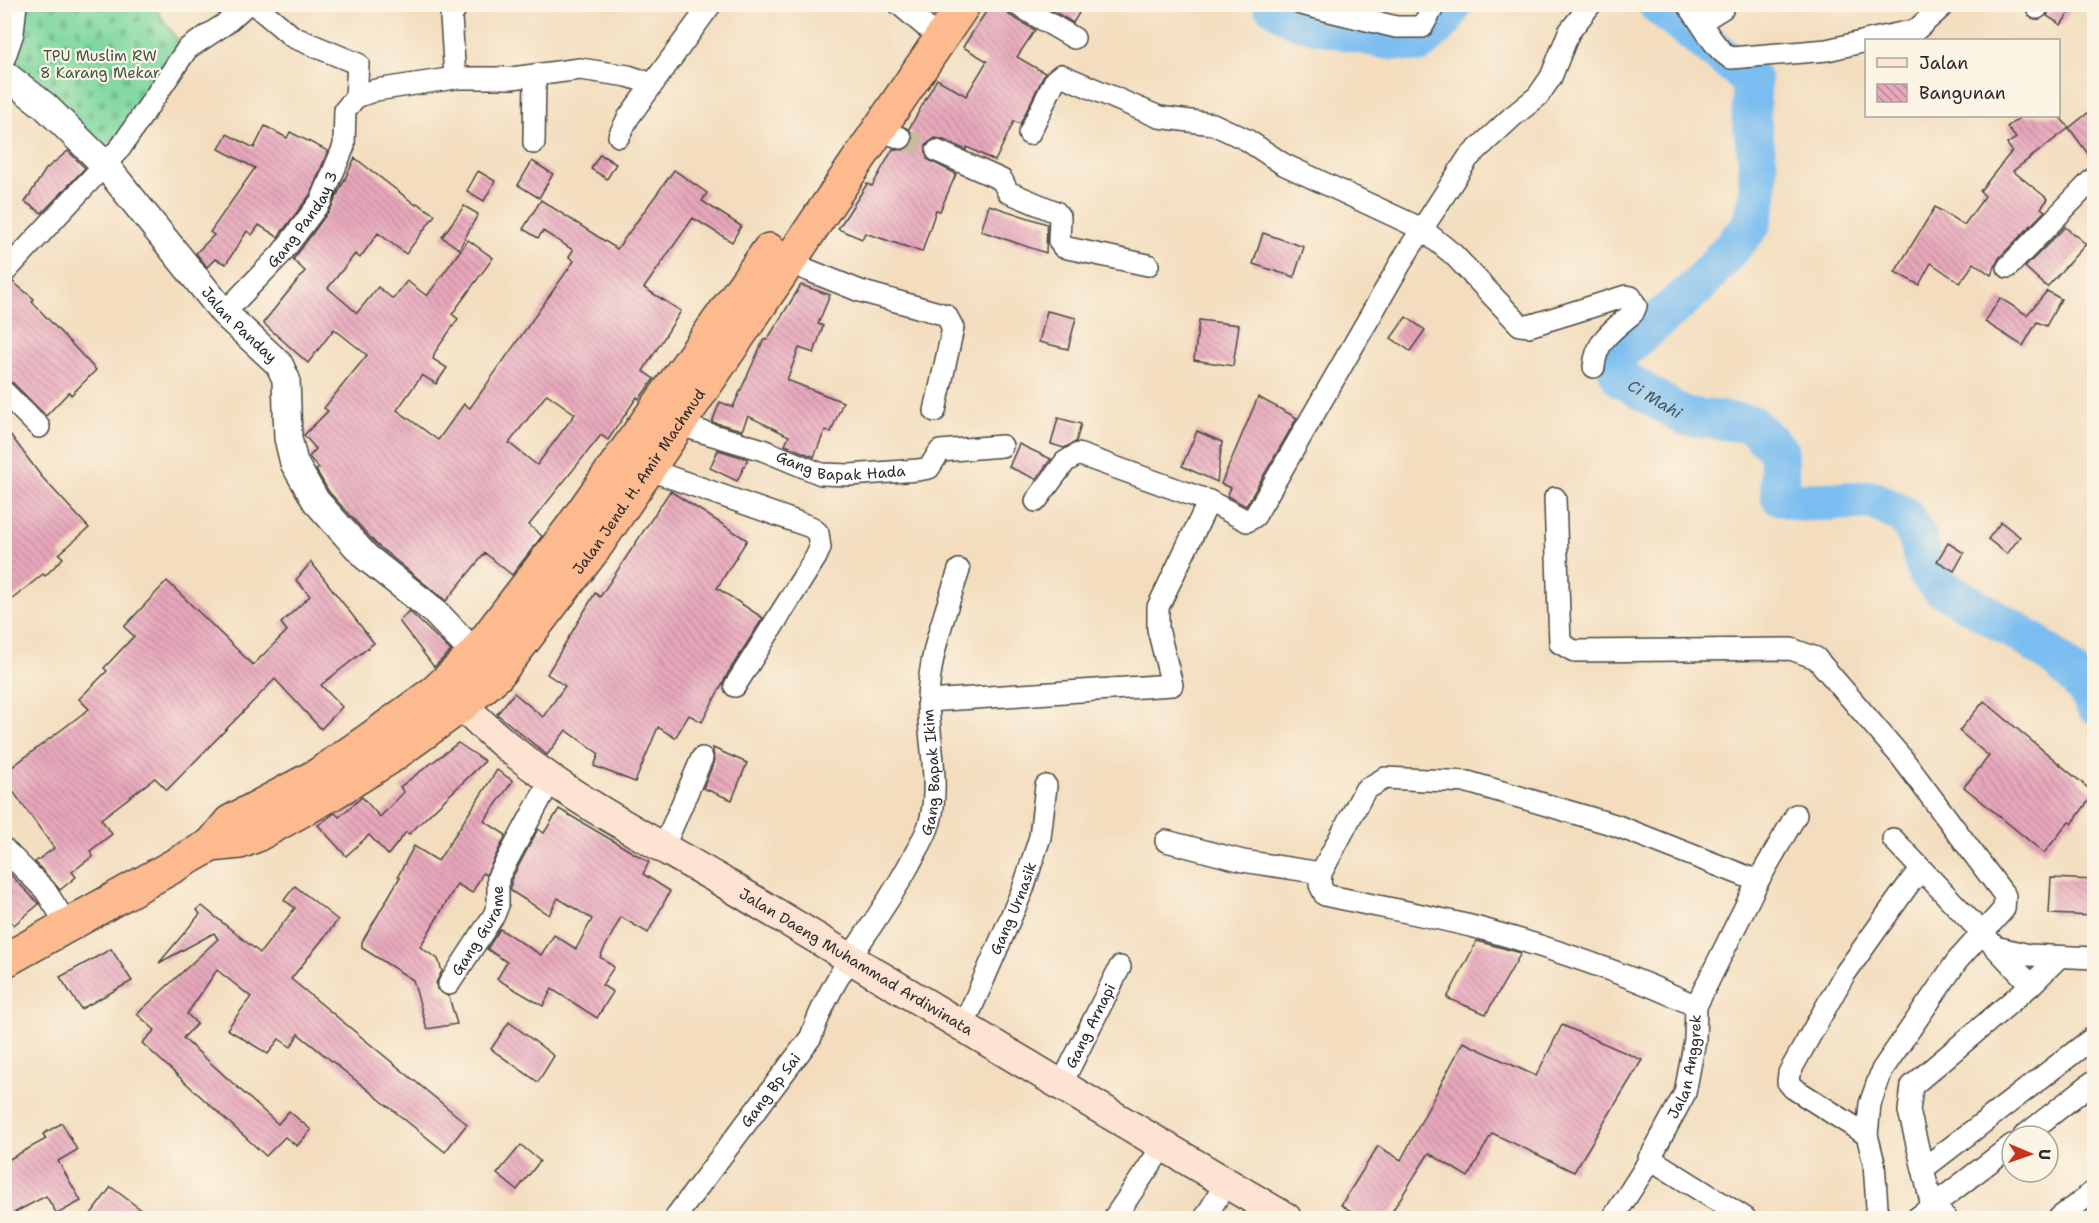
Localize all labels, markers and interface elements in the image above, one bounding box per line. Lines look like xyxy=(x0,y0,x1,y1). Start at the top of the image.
legend xyxy=(1865,39,2060,117)
park label: TPU Muslim RW 8 Karang Mekar xyxy=(40,46,160,83)
text: Jalan xyxy=(1919,51,1968,75)
text: Bangunan xyxy=(1919,81,2006,105)
street label: Gang Panday 3 xyxy=(263,168,342,272)
street label: Jalan Panday xyxy=(197,283,281,367)
water label: Ci Mahi xyxy=(1624,374,1686,423)
street label: Jalan Jend. H. Amir Machmud xyxy=(568,384,710,579)
street label: Gang Bapak Hada xyxy=(773,446,907,485)
street label: Gang Bapak Ikim xyxy=(916,708,944,839)
street label: Gang Urnasik xyxy=(986,859,1041,958)
street label: Jalan Daeng Muhammad Ardiwinata xyxy=(735,884,977,1040)
street label: Gang Gurame xyxy=(447,886,508,980)
street label: Gang Arnapi xyxy=(1061,980,1120,1072)
street label: Jalan Anggrek xyxy=(1663,1014,1706,1122)
street label: Gang Bp Sai xyxy=(736,1049,805,1132)
north arrow xyxy=(2000,1124,2060,1184)
text: U xyxy=(2034,1149,2055,1160)

